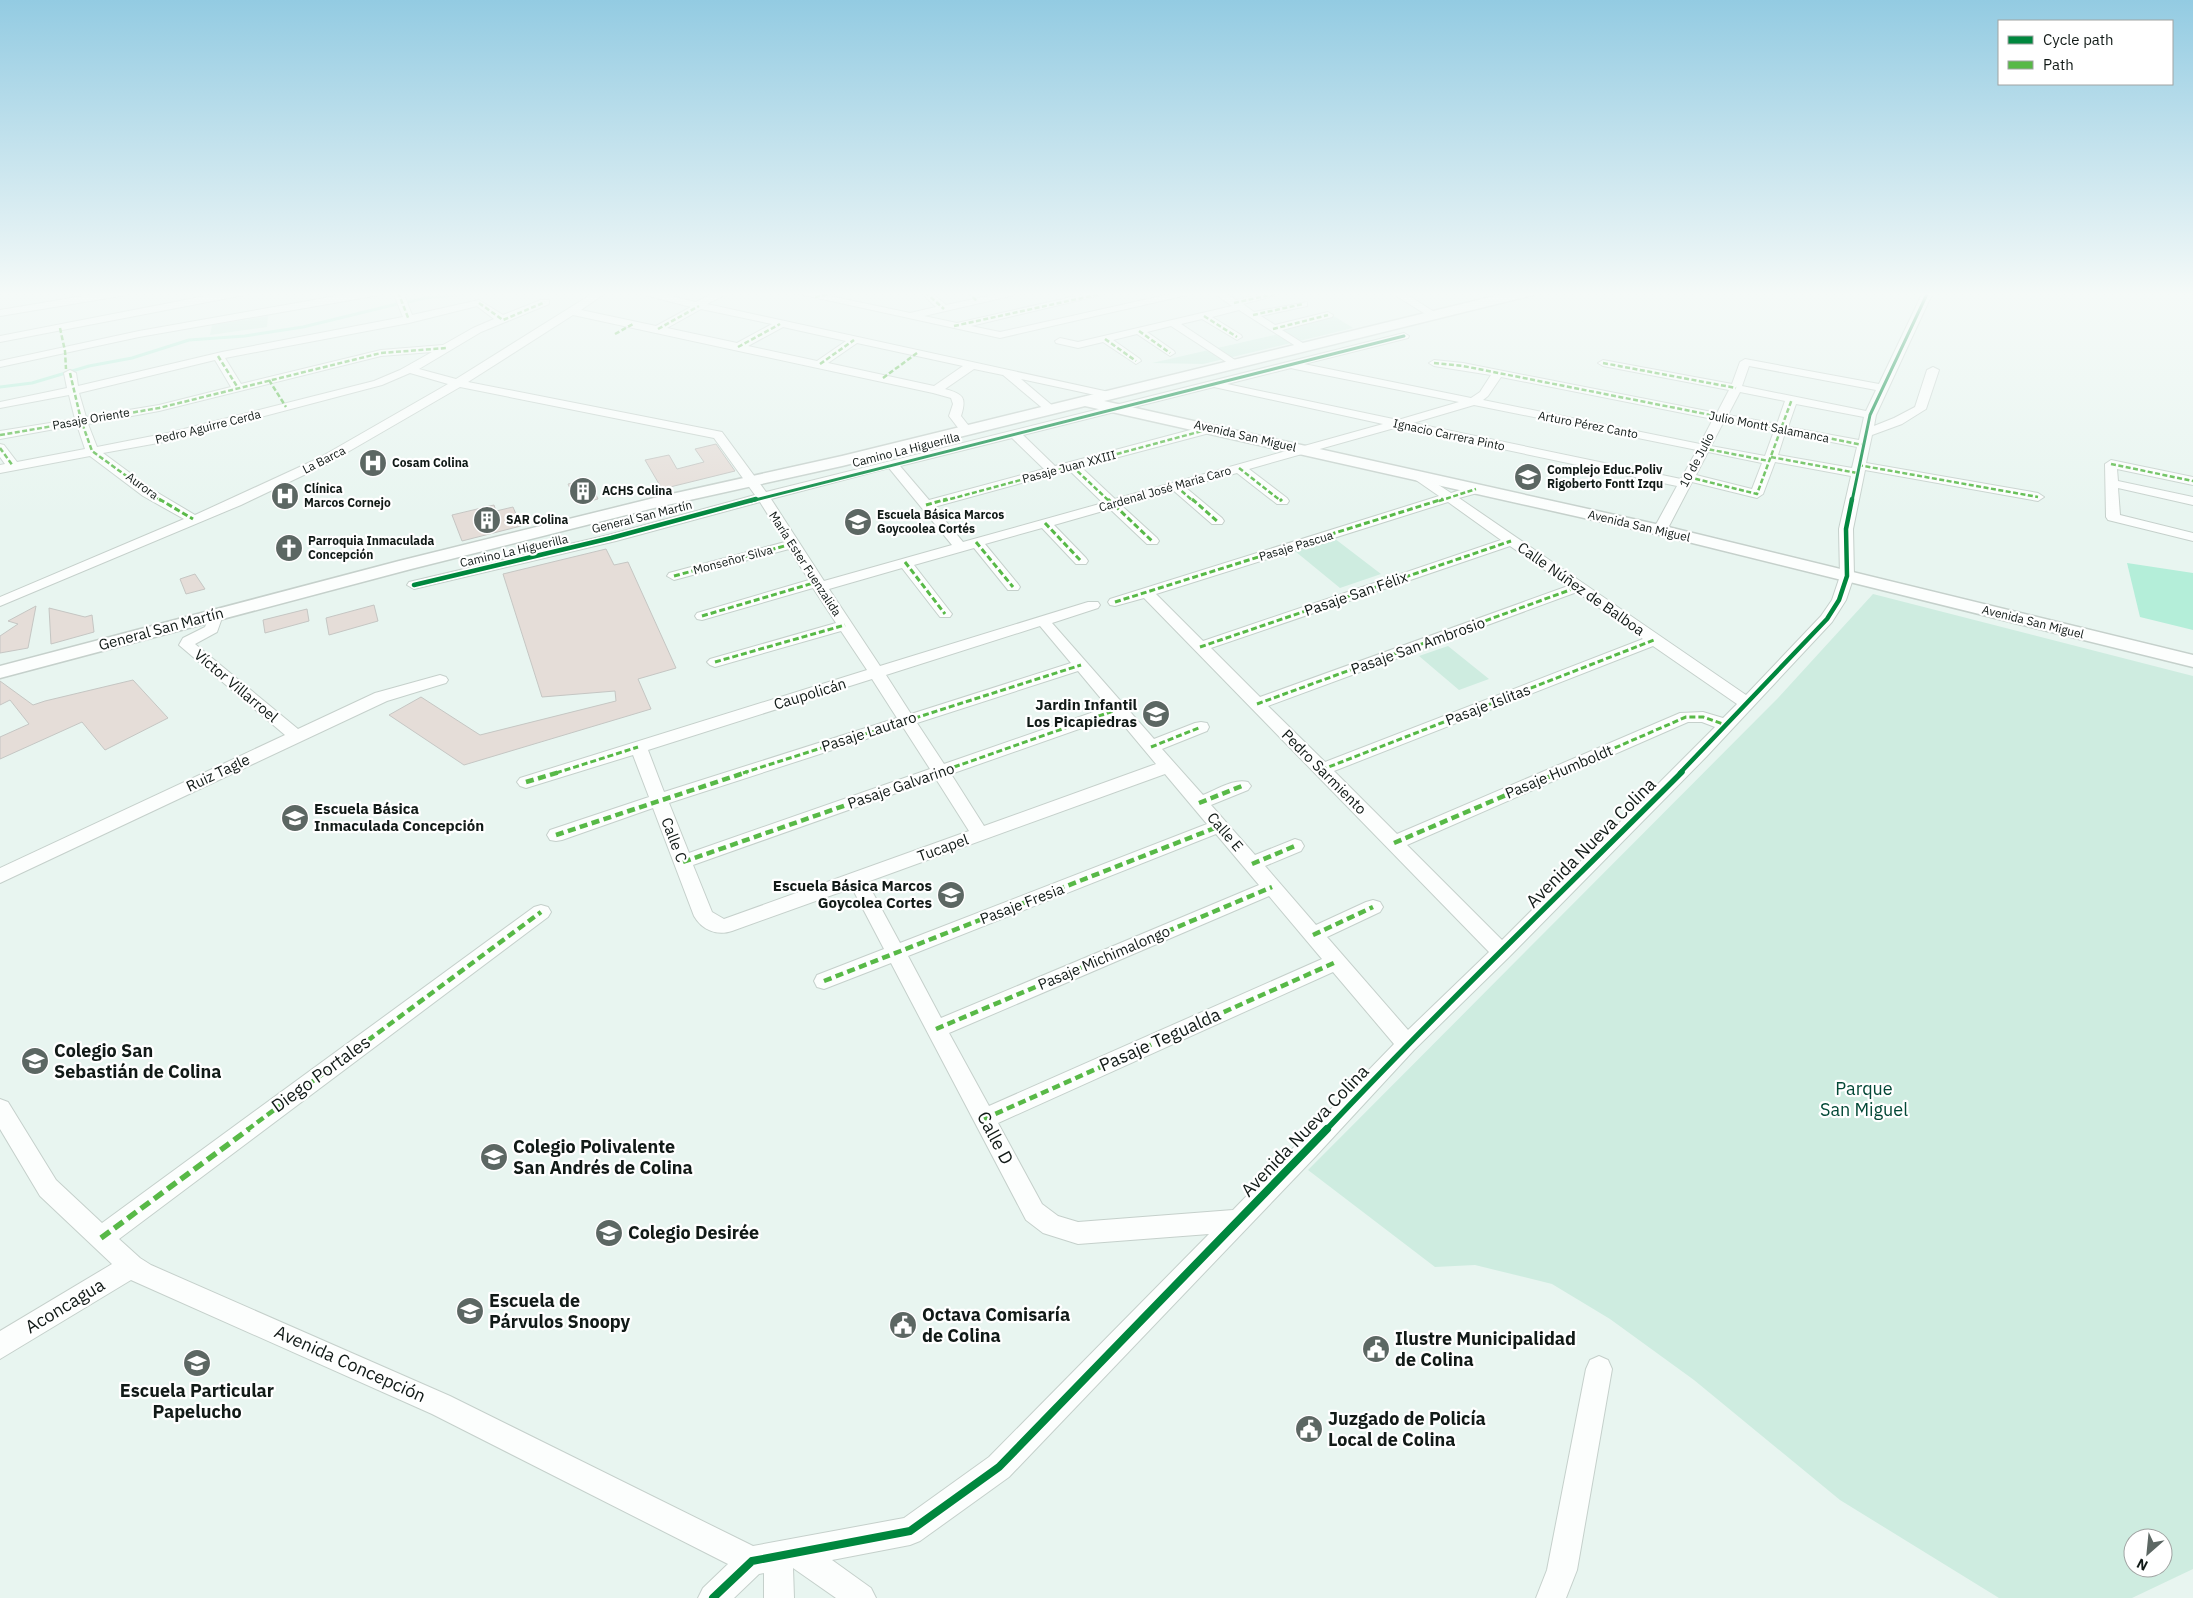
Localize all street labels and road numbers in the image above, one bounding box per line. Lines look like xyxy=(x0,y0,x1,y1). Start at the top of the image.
street label: Pasaje Oriente xyxy=(51,404,131,433)
street label: Pedro Aguirre Cerda xyxy=(154,406,263,447)
street label: Arturo Pérez Canto xyxy=(1537,407,1640,442)
street label: Julio Montt Salamanca xyxy=(1708,407,1831,446)
street label: Ignacio Carrera Pinto xyxy=(1392,415,1507,454)
street label: Avenida San Miguel xyxy=(1192,416,1298,455)
street label: Camino La Higuerilla xyxy=(851,429,962,470)
street label: 10 de Julio xyxy=(1676,430,1717,490)
street label: La Barca xyxy=(300,442,348,477)
street label: Pasaje Juan XXIII xyxy=(1020,447,1118,486)
street label: Cardenal José María Caro xyxy=(1097,462,1233,515)
street label: Aurora xyxy=(123,469,162,503)
street label: General San Martín xyxy=(590,497,694,536)
street label: Avenida San Miguel xyxy=(1586,506,1692,545)
street label: María Ester Fuenzalida xyxy=(766,509,845,619)
street label: Pasaje Pascua xyxy=(1257,527,1335,564)
street label: Camino La Higuerilla xyxy=(458,531,570,570)
street label: Calle Núñez de Balboa xyxy=(1514,538,1649,640)
street label: Monseñor Silva xyxy=(691,542,775,577)
street label: Pasaje San Félix xyxy=(1302,567,1410,620)
street label: Avenida San Miguel xyxy=(1981,602,2086,641)
street label: General San Martín xyxy=(96,603,225,654)
street label: Pasaje San Ambrosio xyxy=(1348,612,1487,679)
street label: Víctor Villarroel xyxy=(190,645,282,726)
street label: Caupolicán xyxy=(771,673,848,714)
street label: Pasaje Islitas xyxy=(1443,680,1533,729)
street label: Pasaje Lautaro xyxy=(819,707,919,756)
street label: Pedro Sarmiento xyxy=(1278,725,1371,818)
street label: Pasaje Humboldt xyxy=(1502,740,1616,803)
street label: Ruiz Tagle xyxy=(183,750,253,796)
street label: Pasaje Galvarino xyxy=(845,758,957,813)
street label: Avenida Nueva Colina xyxy=(1521,773,1661,912)
street label: Calle E xyxy=(1203,808,1248,855)
street label: Calle C xyxy=(657,815,692,865)
street label: Tucapel xyxy=(915,830,971,866)
street label: Pasaje Fresia xyxy=(977,879,1067,928)
street label: Pasaje Michimalongo xyxy=(1035,921,1173,994)
street label: Pasaje Tegualda xyxy=(1095,1002,1224,1077)
street label: Diego Portales xyxy=(267,1030,375,1117)
street label: Avenida Nueva Colina xyxy=(1236,1060,1374,1201)
street label: Calle D xyxy=(972,1107,1019,1168)
street label: Aconcagua xyxy=(21,1273,109,1338)
street label: Avenida Concepción xyxy=(271,1320,430,1407)

